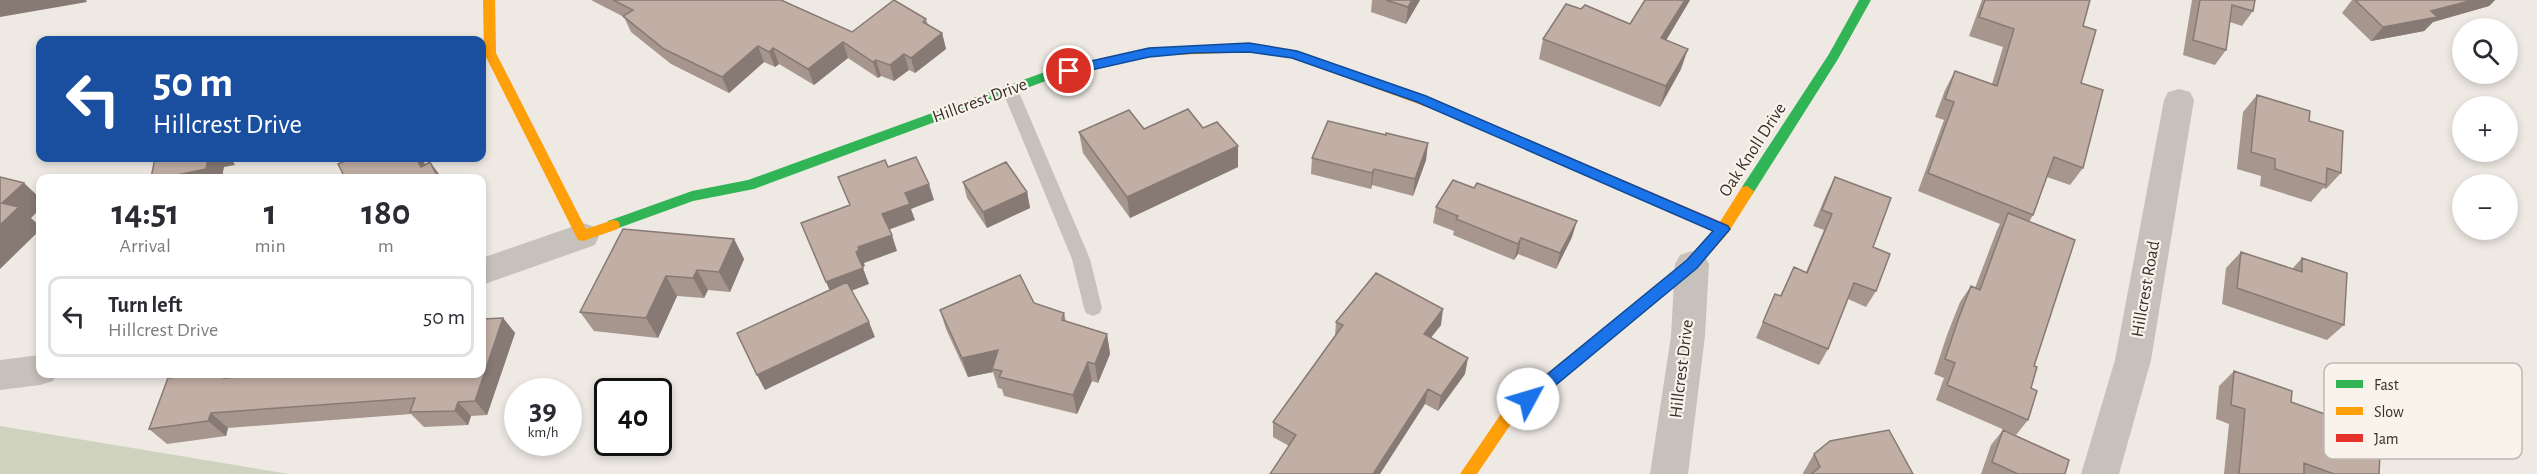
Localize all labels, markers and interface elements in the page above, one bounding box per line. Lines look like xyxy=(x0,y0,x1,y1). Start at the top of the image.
map controls xyxy=(2452,18,2518,240)
button: search xyxy=(2452,18,2518,84)
pin xyxy=(1043,45,1094,96)
icon: arrive xyxy=(1052,54,1085,87)
icon: left xyxy=(54,60,132,138)
text: 50 m xyxy=(153,62,233,104)
street label: Hillcrest Drive xyxy=(930,76,1030,126)
button: + xyxy=(2452,96,2518,162)
street label: Oak Knoll Drive xyxy=(1716,100,1790,200)
text: Hillcrest Drive xyxy=(153,111,302,138)
button: − xyxy=(2452,174,2518,240)
text: 14:51 xyxy=(111,195,179,231)
text: 1 xyxy=(264,195,277,231)
text: 180 xyxy=(361,195,411,231)
text: Arrival xyxy=(120,236,171,256)
text: min xyxy=(255,236,286,256)
text: m xyxy=(378,236,394,256)
street label: Hillcrest Road xyxy=(2129,239,2163,339)
text: Turn left xyxy=(108,294,182,316)
icon: left xyxy=(57,300,90,333)
text: 50 m xyxy=(423,306,465,328)
street label: Hillcrest Drive xyxy=(1667,319,1697,419)
text: Hillcrest Drive xyxy=(108,320,218,340)
legend xyxy=(2324,363,2522,459)
position arrow xyxy=(1496,367,1560,431)
text: Fast xyxy=(2374,377,2399,393)
speed limit sign: 40 xyxy=(594,378,672,456)
text: 39 xyxy=(529,395,557,425)
text: Slow xyxy=(2374,404,2404,420)
text: km/h xyxy=(528,425,558,440)
text: Jam xyxy=(2374,431,2399,447)

